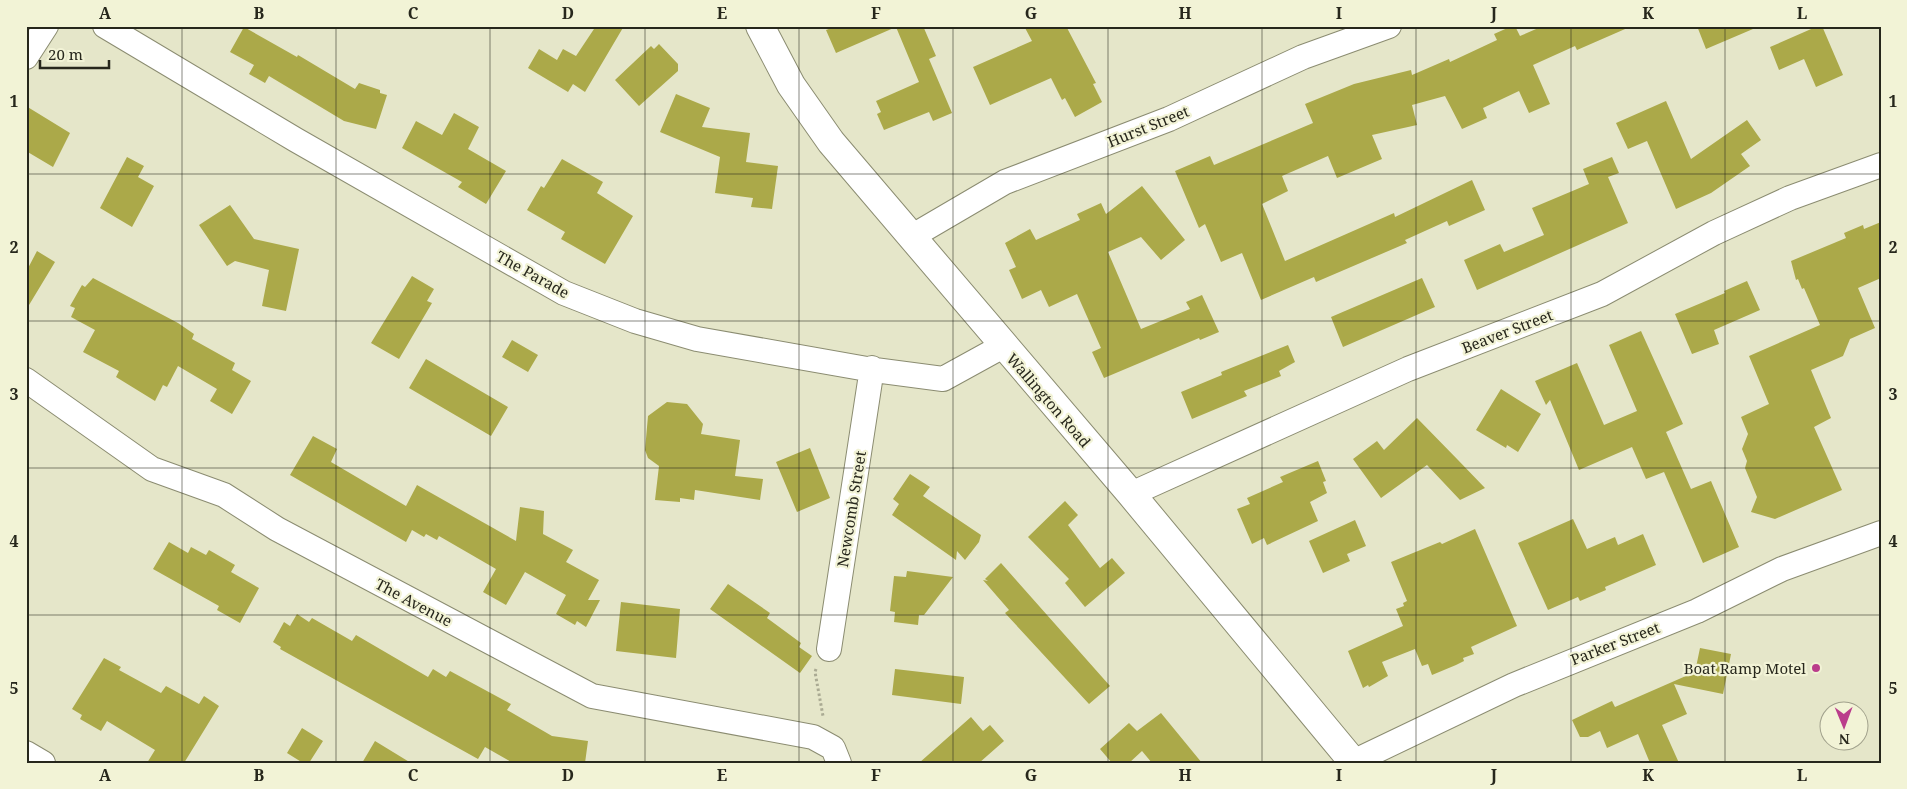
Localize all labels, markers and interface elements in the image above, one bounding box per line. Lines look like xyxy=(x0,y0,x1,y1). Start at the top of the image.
text: A xyxy=(99,2,112,24)
text: B xyxy=(254,2,265,24)
text: C xyxy=(408,2,419,24)
text: D xyxy=(562,2,574,24)
text: E xyxy=(717,2,727,24)
text: F xyxy=(871,2,881,24)
text: G xyxy=(1025,2,1037,24)
text: H xyxy=(1178,2,1192,24)
text: I xyxy=(1336,2,1342,24)
text: J xyxy=(1490,2,1498,24)
text: K xyxy=(1642,2,1654,24)
text: L xyxy=(1797,2,1807,24)
scale bar xyxy=(40,38,109,70)
text: 20 m xyxy=(48,44,83,64)
text: 1 xyxy=(9,90,19,112)
text: 1 xyxy=(1888,90,1898,112)
street label: Hurst Street xyxy=(1104,101,1192,151)
text: 2 xyxy=(9,236,19,258)
text: 2 xyxy=(1888,236,1898,258)
street label: The Parade xyxy=(493,246,573,302)
street label: Beaver Street xyxy=(1459,304,1555,358)
street label: Wallington Road xyxy=(1003,349,1095,451)
text: 3 xyxy=(9,383,19,405)
text: 3 xyxy=(1888,383,1898,405)
street label: Newcomb Street xyxy=(832,449,870,569)
text: 4 xyxy=(9,530,19,552)
text: 4 xyxy=(1888,530,1898,552)
street label: The Avenue xyxy=(372,573,456,631)
street label: Parker Street xyxy=(1568,617,1662,669)
place label: Boat Ramp Motel xyxy=(1684,658,1806,678)
marker: Boat Ramp Motel xyxy=(1810,662,1822,674)
text: 5 xyxy=(9,677,19,699)
text: 5 xyxy=(1888,677,1898,699)
north arrow xyxy=(1820,702,1870,752)
text: N xyxy=(1839,730,1850,749)
text: A xyxy=(99,764,112,786)
text: B xyxy=(254,764,265,786)
text: C xyxy=(408,764,419,786)
text: D xyxy=(562,764,574,786)
text: E xyxy=(717,764,727,786)
text: F xyxy=(871,764,881,786)
text: G xyxy=(1025,764,1037,786)
text: H xyxy=(1178,764,1192,786)
text: I xyxy=(1336,764,1342,786)
text: J xyxy=(1490,764,1498,786)
text: K xyxy=(1642,764,1654,786)
text: L xyxy=(1797,764,1807,786)

